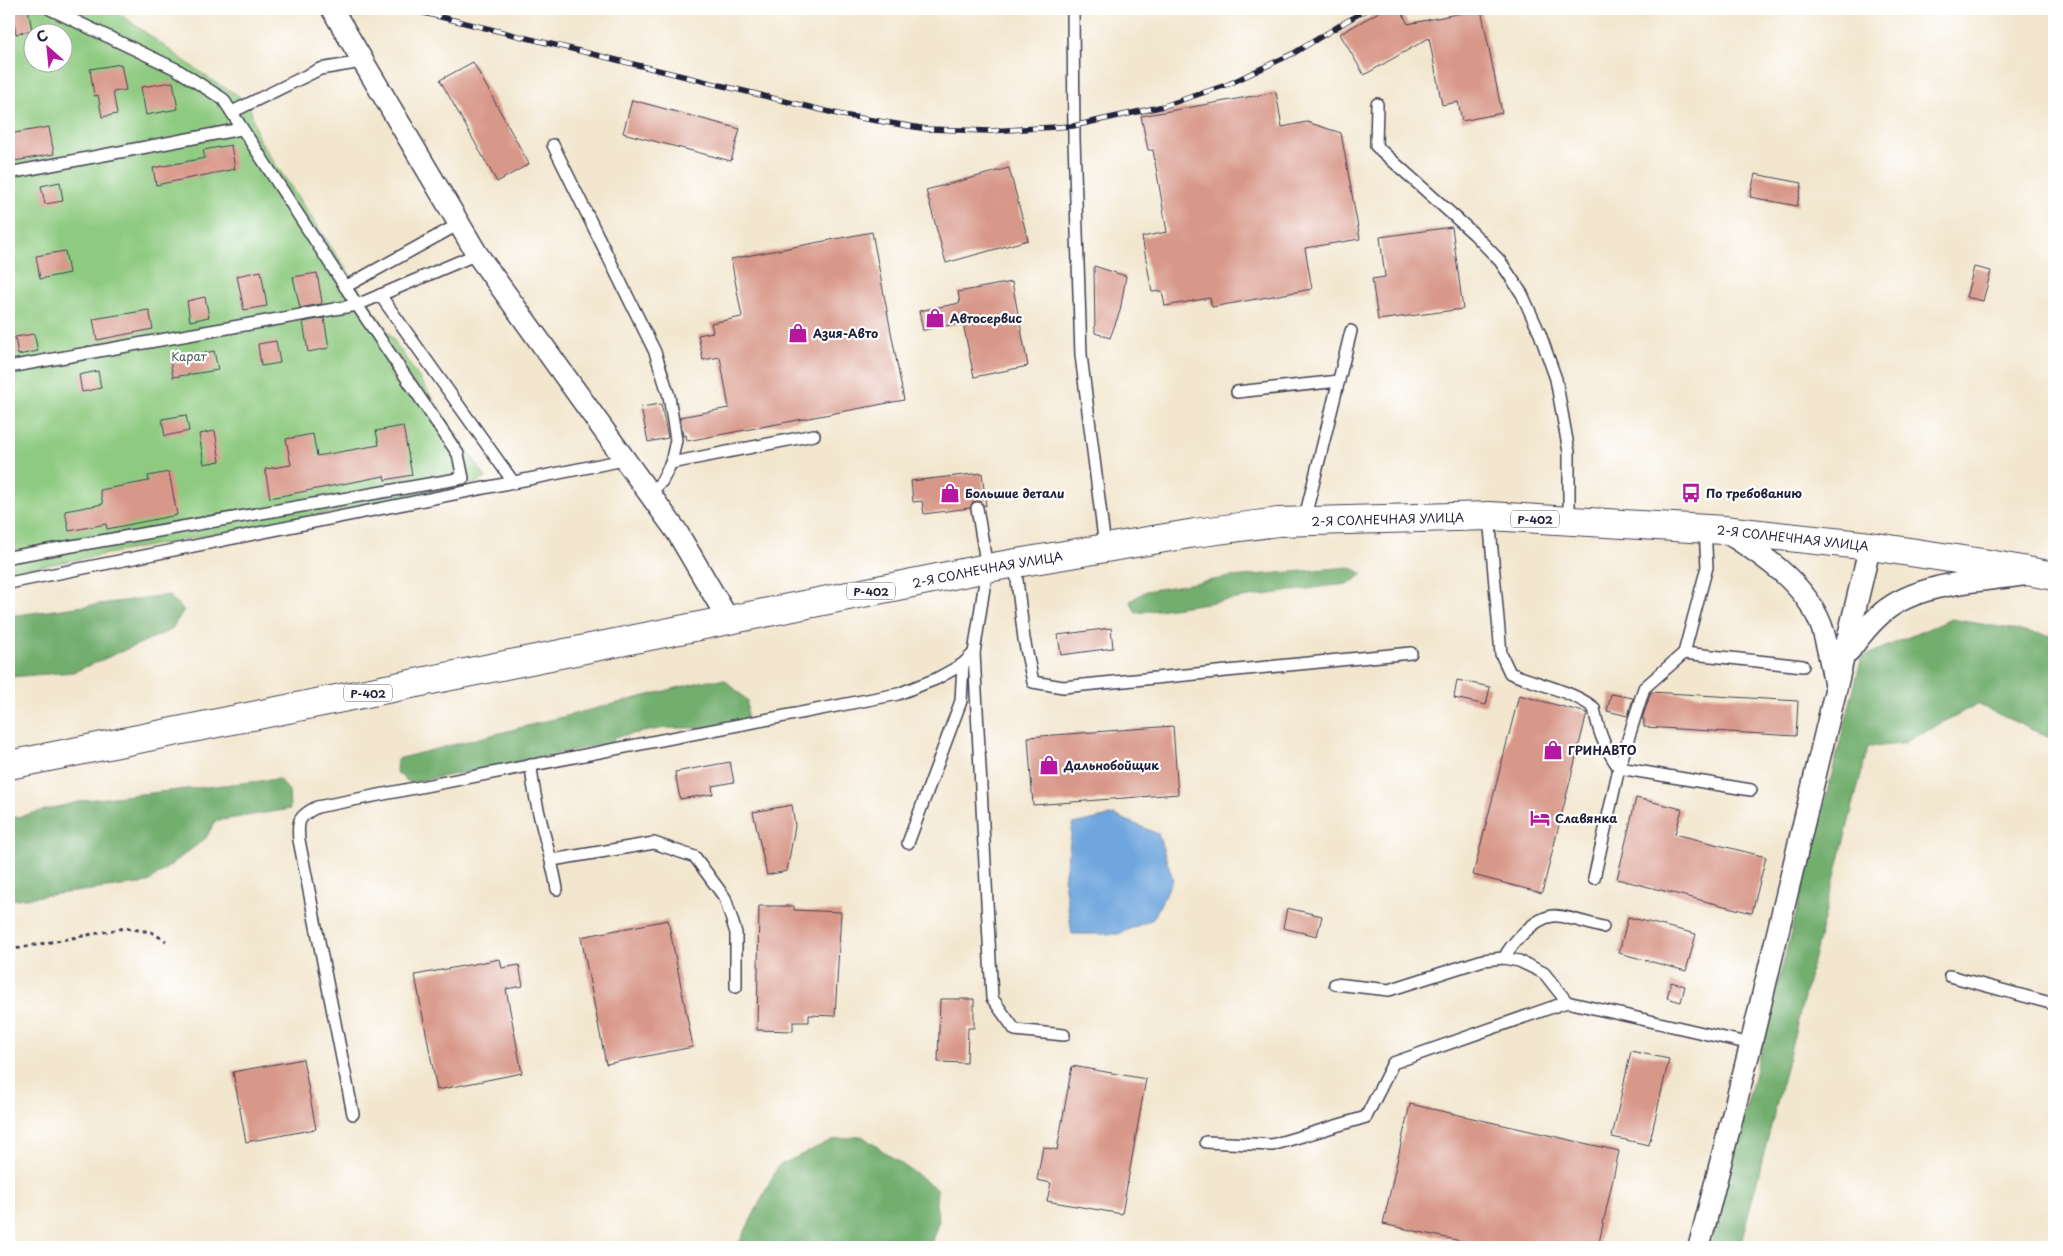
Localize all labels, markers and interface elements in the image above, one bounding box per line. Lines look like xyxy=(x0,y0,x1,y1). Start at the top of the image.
north arrow xyxy=(22,22,72,72)
text: С xyxy=(32,24,51,48)
shop icon: Автосервис xyxy=(924,307,946,329)
place label: Автосервис xyxy=(950,309,1023,327)
shop icon: Азия-Авто xyxy=(787,322,809,344)
place label: Азия-Авто xyxy=(812,324,878,342)
park label: Карат xyxy=(171,347,208,365)
shop icon: Большие детали xyxy=(939,482,961,504)
bus stop icon: По требованию xyxy=(1680,482,1702,504)
place label: Большие детали xyxy=(965,484,1064,502)
place label: По требованию xyxy=(1706,484,1802,502)
street label: 2-Я СОЛНЕЧНАЯ УЛИЦА xyxy=(1311,508,1464,530)
road number: Р-402 xyxy=(1511,510,1559,528)
street label: 2-Я СОЛНЕЧНАЯ УЛИЦА xyxy=(1716,521,1870,555)
street label: 2-Я СОЛНЕЧНАЯ УЛИЦА xyxy=(911,546,1064,592)
road number: Р-402 xyxy=(847,582,895,600)
road number: Р-402 xyxy=(344,684,392,701)
shop icon: ГРИНАВТО xyxy=(1542,739,1564,761)
place label: ГРИНАВТО xyxy=(1568,741,1637,759)
shop icon: Дальнобойщик xyxy=(1038,754,1060,776)
place label: Дальнобойщик xyxy=(1063,756,1159,774)
hotel icon: Славянка xyxy=(1529,807,1551,829)
place label: Славянка xyxy=(1555,809,1617,827)

